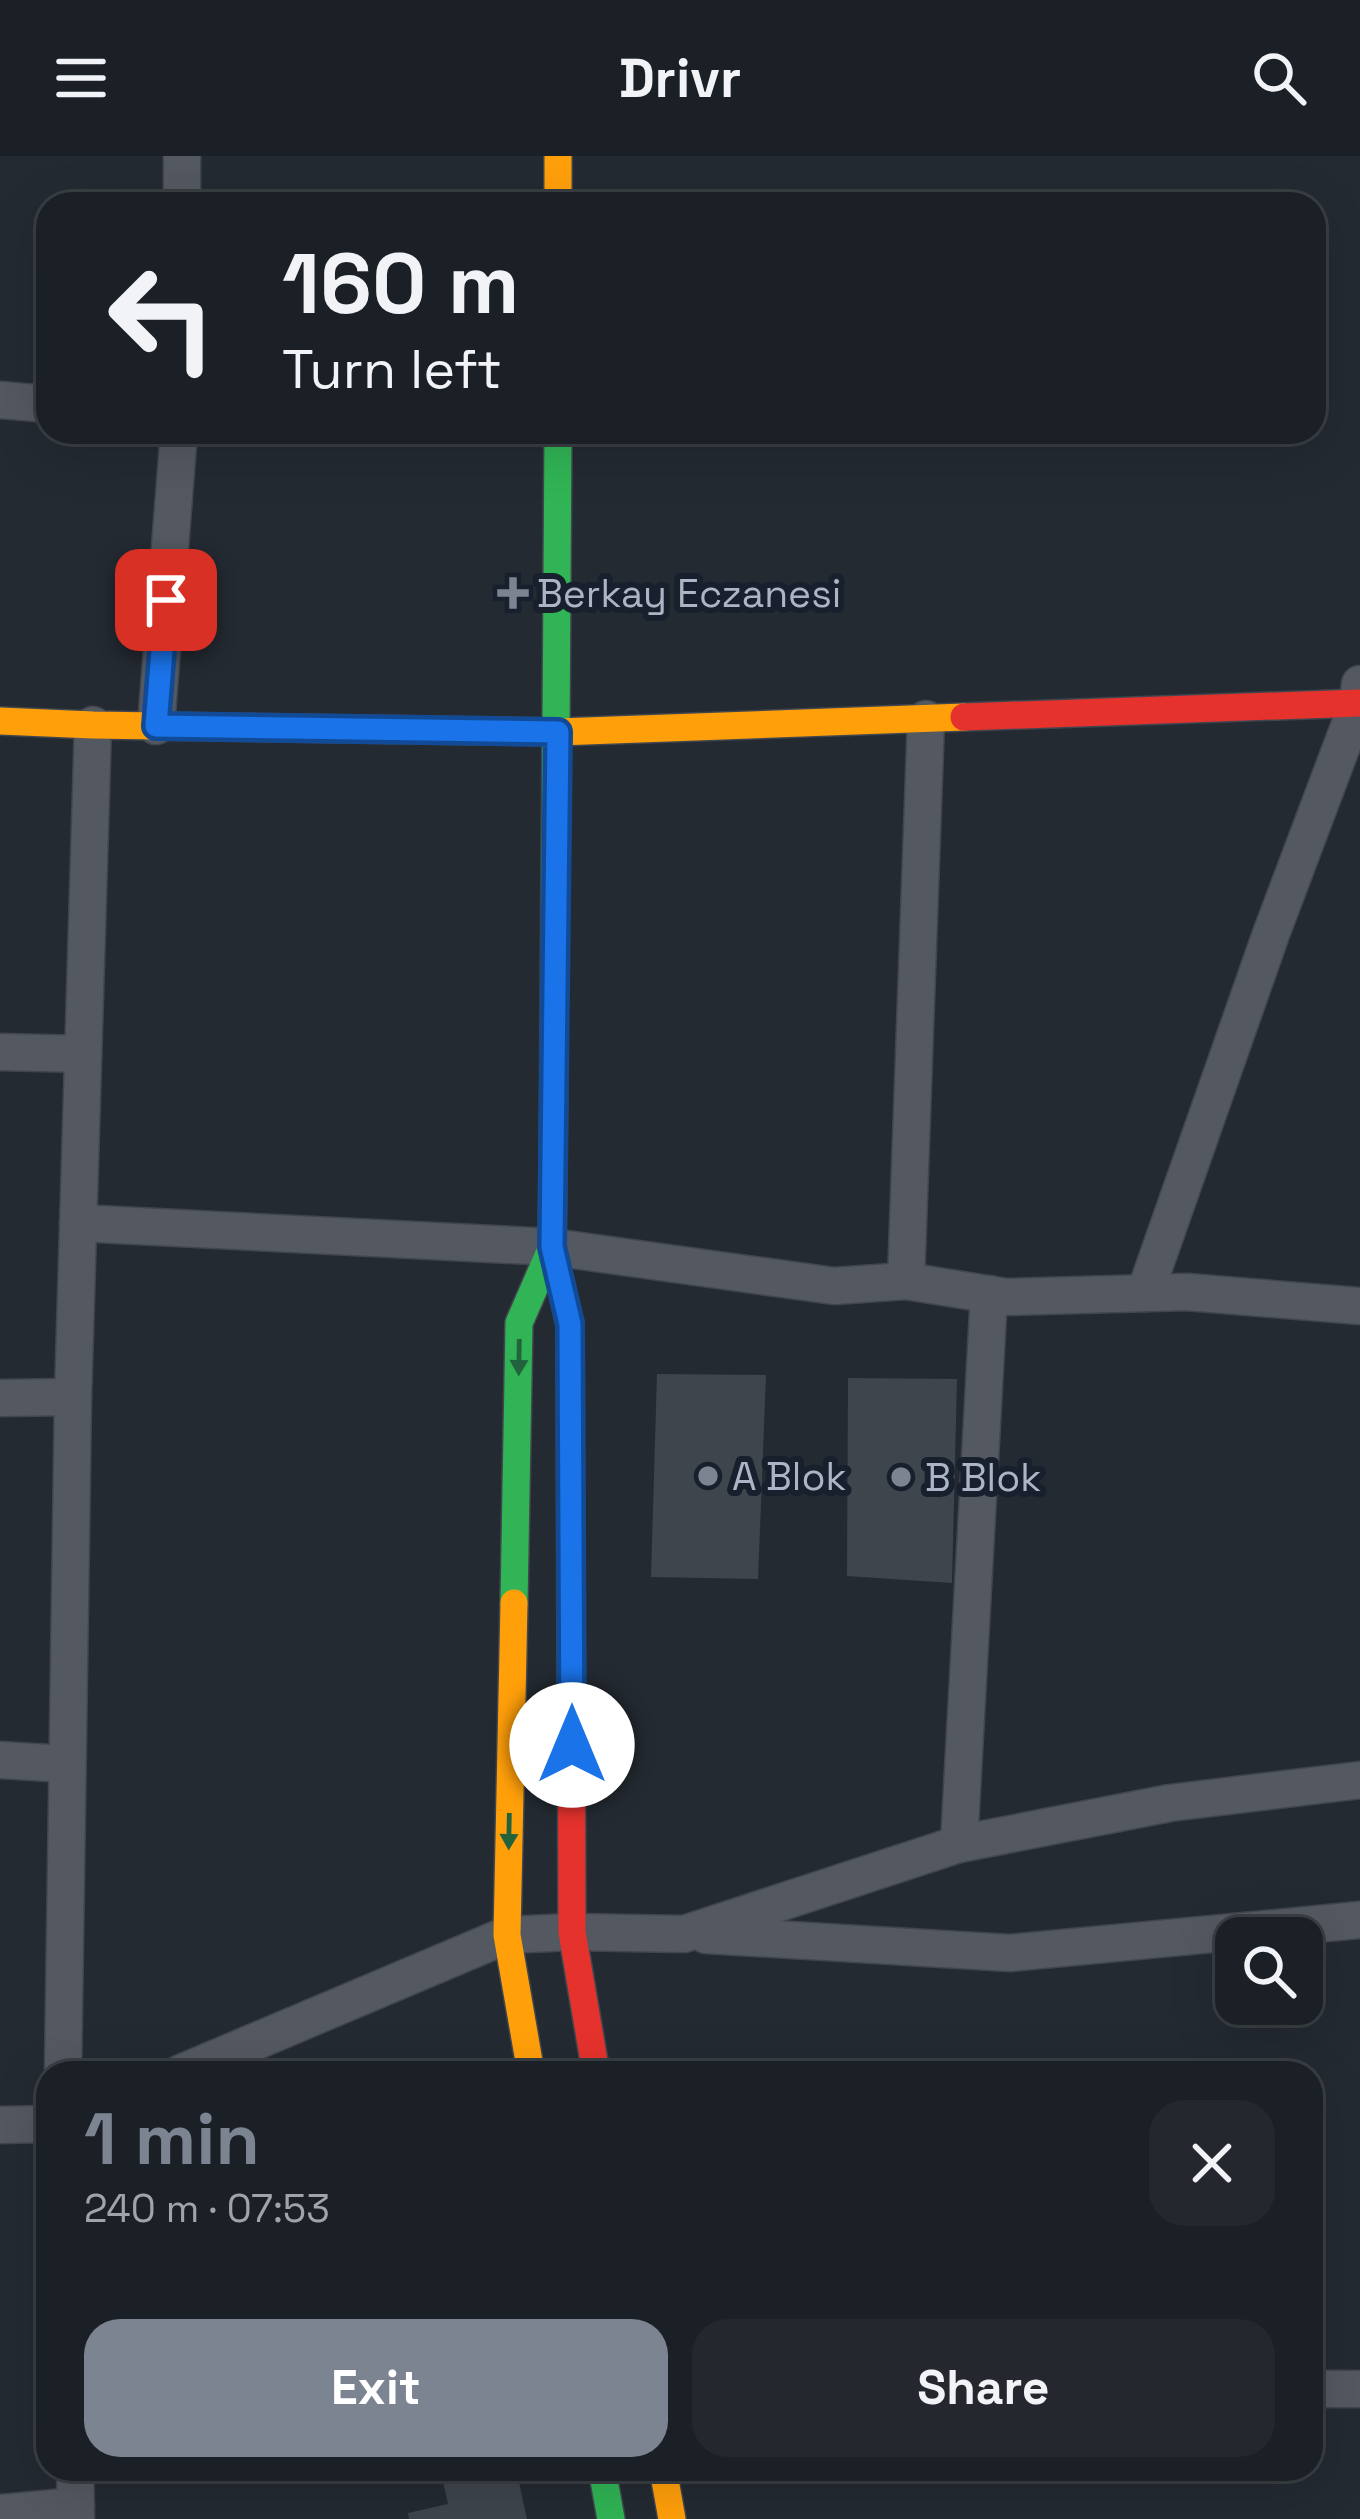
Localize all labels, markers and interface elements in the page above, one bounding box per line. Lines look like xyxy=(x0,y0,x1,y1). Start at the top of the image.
text: Drivr xyxy=(619,44,741,113)
icon: menu xyxy=(48,45,114,111)
icon: search xyxy=(1246,45,1312,111)
text: 160 m xyxy=(282,230,519,338)
icon: left xyxy=(84,240,240,396)
text: Turn left xyxy=(282,335,502,404)
pin xyxy=(115,549,217,651)
icon: arrive xyxy=(133,567,199,633)
place label: Berkay Eczanesi xyxy=(537,569,841,618)
marker: Berkay Eczanesi xyxy=(500,580,526,606)
one-way arrow xyxy=(509,1339,528,1377)
place label: A Blok xyxy=(732,1452,847,1501)
place label: B Blok xyxy=(925,1453,1041,1502)
marker: A Blok xyxy=(695,1463,721,1489)
marker: B Blok xyxy=(888,1464,914,1490)
position arrow xyxy=(509,1682,635,1808)
one-way arrow xyxy=(499,1813,518,1851)
map controls xyxy=(1215,1917,1323,2025)
button: search xyxy=(1215,1917,1323,2025)
text: 1 min xyxy=(84,2093,260,2185)
button: close xyxy=(1149,2100,1275,2226)
text: 240 m · 07:53 xyxy=(84,2184,330,2233)
button: Exit xyxy=(84,2319,668,2457)
button: Share xyxy=(692,2319,1275,2457)

